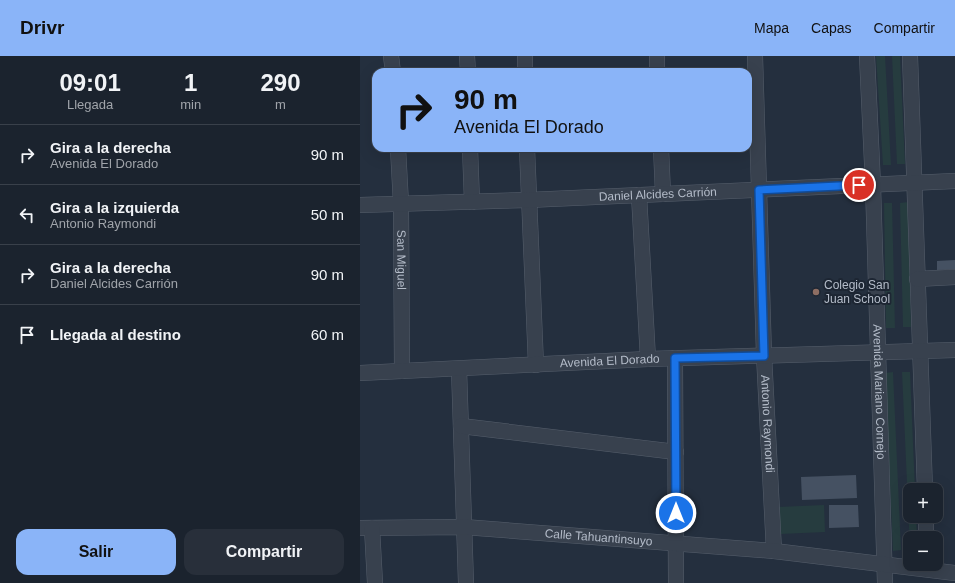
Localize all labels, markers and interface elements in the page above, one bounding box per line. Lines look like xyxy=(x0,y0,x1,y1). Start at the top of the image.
text: Drivr xyxy=(20,17,64,38)
text: Mapa xyxy=(754,20,789,36)
text: Capas xyxy=(811,20,852,36)
text: Compartir xyxy=(874,20,935,36)
text: 09:01 xyxy=(59,69,121,96)
text: 1 xyxy=(184,69,197,96)
text: 290 xyxy=(261,69,301,96)
icon: right xyxy=(388,84,440,136)
text: 90 m xyxy=(454,84,518,115)
text: Llegada xyxy=(67,97,113,112)
text: min xyxy=(180,97,201,112)
text: m xyxy=(275,97,286,112)
text: Avenida El Dorado xyxy=(454,117,604,137)
text: Gira a la derecha xyxy=(50,139,171,156)
icon: right xyxy=(16,144,38,166)
text: 90 m xyxy=(311,146,344,163)
text: Avenida El Dorado xyxy=(50,156,158,171)
pin xyxy=(842,168,876,202)
icon: arrive xyxy=(848,174,870,196)
street label: Daniel Alcides Carrión xyxy=(598,185,717,204)
text: Gira a la izquierda xyxy=(50,199,179,216)
icon: left xyxy=(16,204,38,226)
text: 50 m xyxy=(311,206,344,223)
text: Antonio Raymondi xyxy=(50,216,156,231)
street label: San Miguel xyxy=(394,230,409,290)
text: Gira a la derecha xyxy=(50,259,171,276)
icon: right xyxy=(16,264,38,286)
text: 90 m xyxy=(311,266,344,283)
text: Daniel Alcides Carrión xyxy=(50,276,178,291)
place label: Colegio San Juan School xyxy=(824,278,890,306)
marker: Colegio San Juan School xyxy=(811,287,821,297)
icon: arrive xyxy=(16,324,38,346)
street label: Avenida Mariano Cornejo xyxy=(870,324,888,460)
text: Llegada al destino xyxy=(50,326,181,343)
text: 60 m xyxy=(311,326,344,343)
street label: Avenida El Dorado xyxy=(559,352,660,370)
street label: Antonio Raymondi xyxy=(758,374,777,473)
map controls xyxy=(903,483,943,571)
button: + xyxy=(903,483,943,523)
position arrow xyxy=(655,492,697,534)
street label: Calle Tahuantinsuyo xyxy=(544,526,653,549)
button: Salir xyxy=(16,529,176,575)
button: Compartir xyxy=(184,529,344,575)
button: − xyxy=(903,531,943,571)

